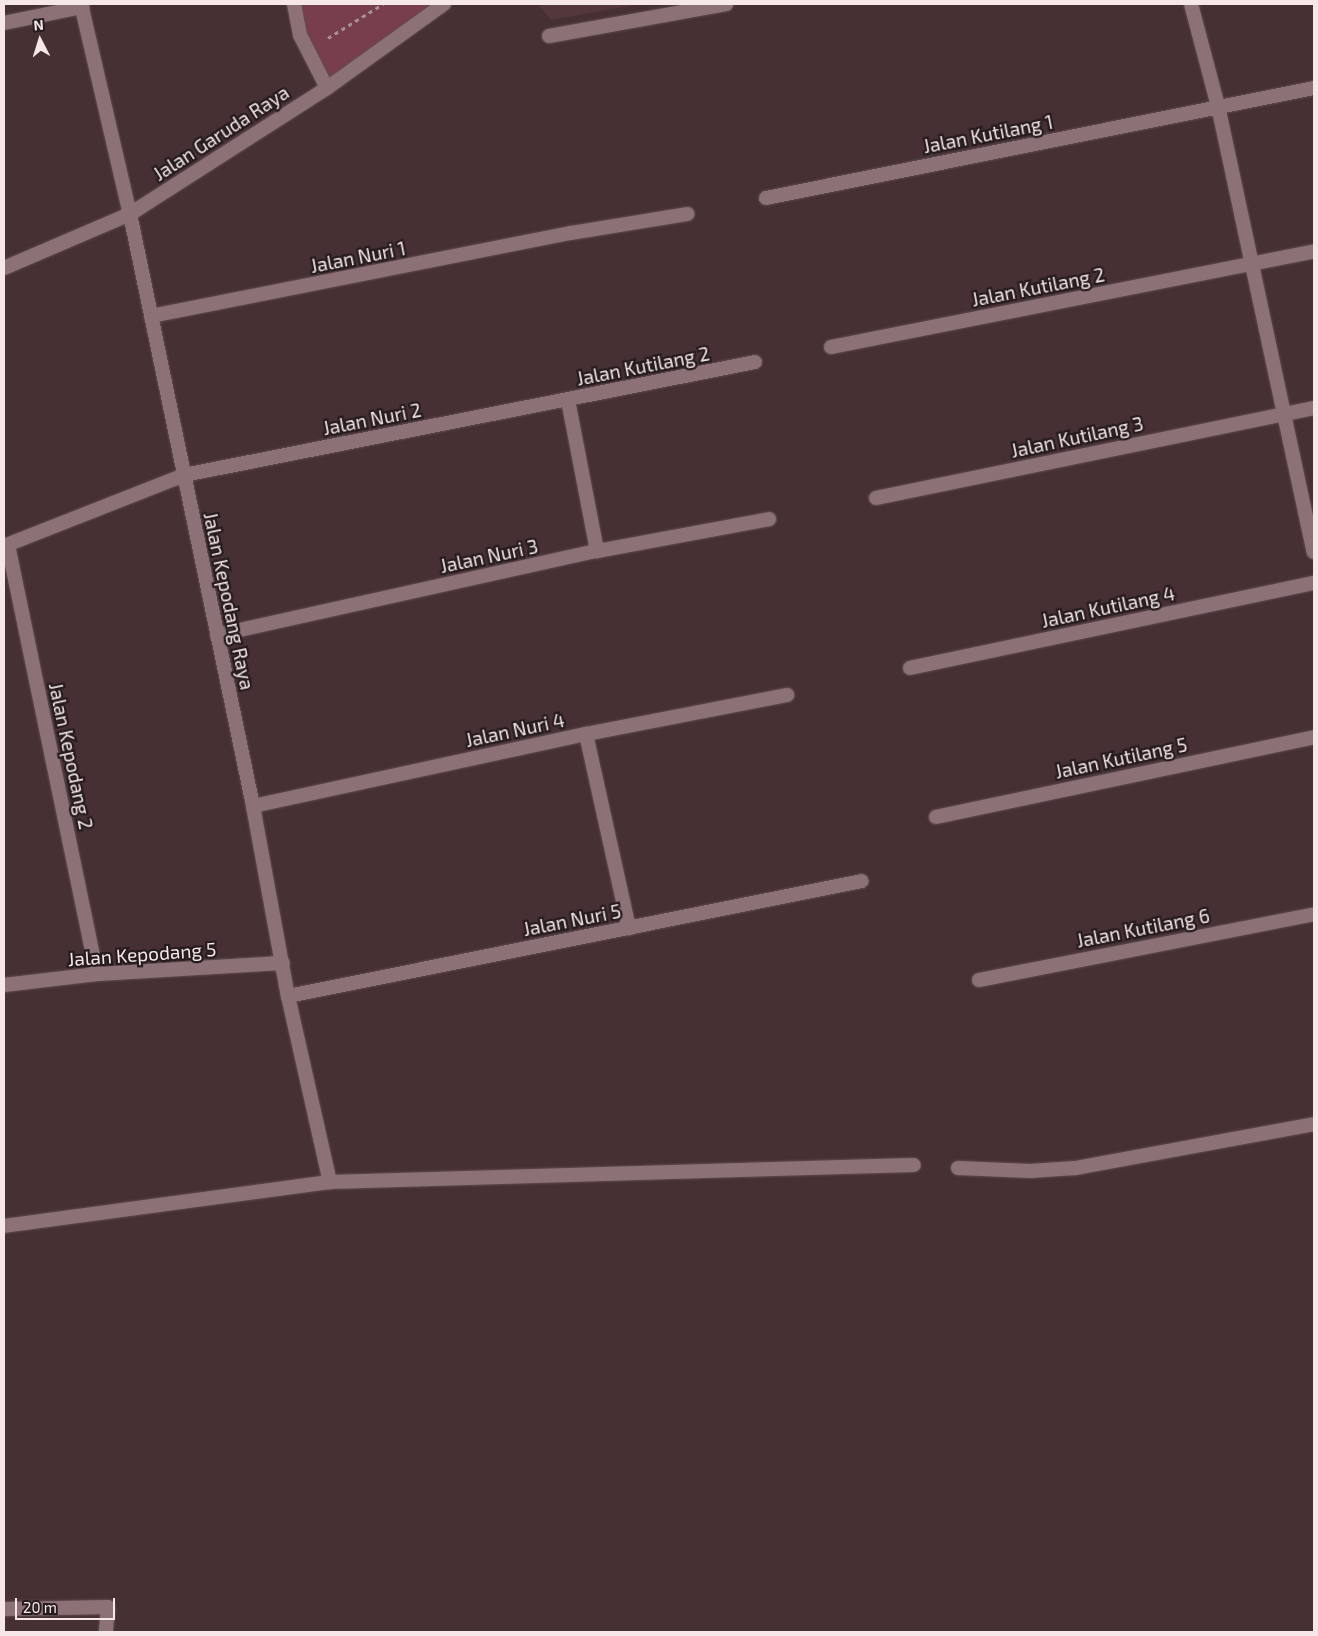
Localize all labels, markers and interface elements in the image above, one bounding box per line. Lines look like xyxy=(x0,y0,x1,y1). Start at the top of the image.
north arrow xyxy=(15,15,65,65)
text: N xyxy=(33,16,44,33)
street label: Jalan Garuda Raya xyxy=(149,81,293,185)
street label: Jalan Kutilang 1 xyxy=(921,110,1055,158)
street label: Jalan Nuri 1 xyxy=(308,237,408,277)
street label: Jalan Kutilang 2 xyxy=(970,263,1106,311)
street label: Jalan Kutilang 2 xyxy=(575,342,711,390)
street label: Jalan Nuri 2 xyxy=(321,398,423,440)
street label: Jalan Kutilang 3 xyxy=(1009,412,1145,462)
street label: Jalan Kepodang Raya xyxy=(199,510,259,692)
street label: Jalan Nuri 3 xyxy=(438,534,540,578)
street label: Jalan Kutilang 4 xyxy=(1039,582,1177,632)
street label: Jalan Kepodang 2 xyxy=(44,681,98,831)
street label: Jalan Nuri 4 xyxy=(463,708,567,752)
street label: Jalan Kutilang 5 xyxy=(1053,733,1189,783)
street label: Jalan Nuri 5 xyxy=(521,899,623,941)
street label: Jalan Kutilang 6 xyxy=(1075,904,1211,952)
street label: Jalan Kepodang 5 xyxy=(67,937,217,971)
scale bar xyxy=(18,1588,118,1620)
text: 20 m xyxy=(23,1598,57,1616)

